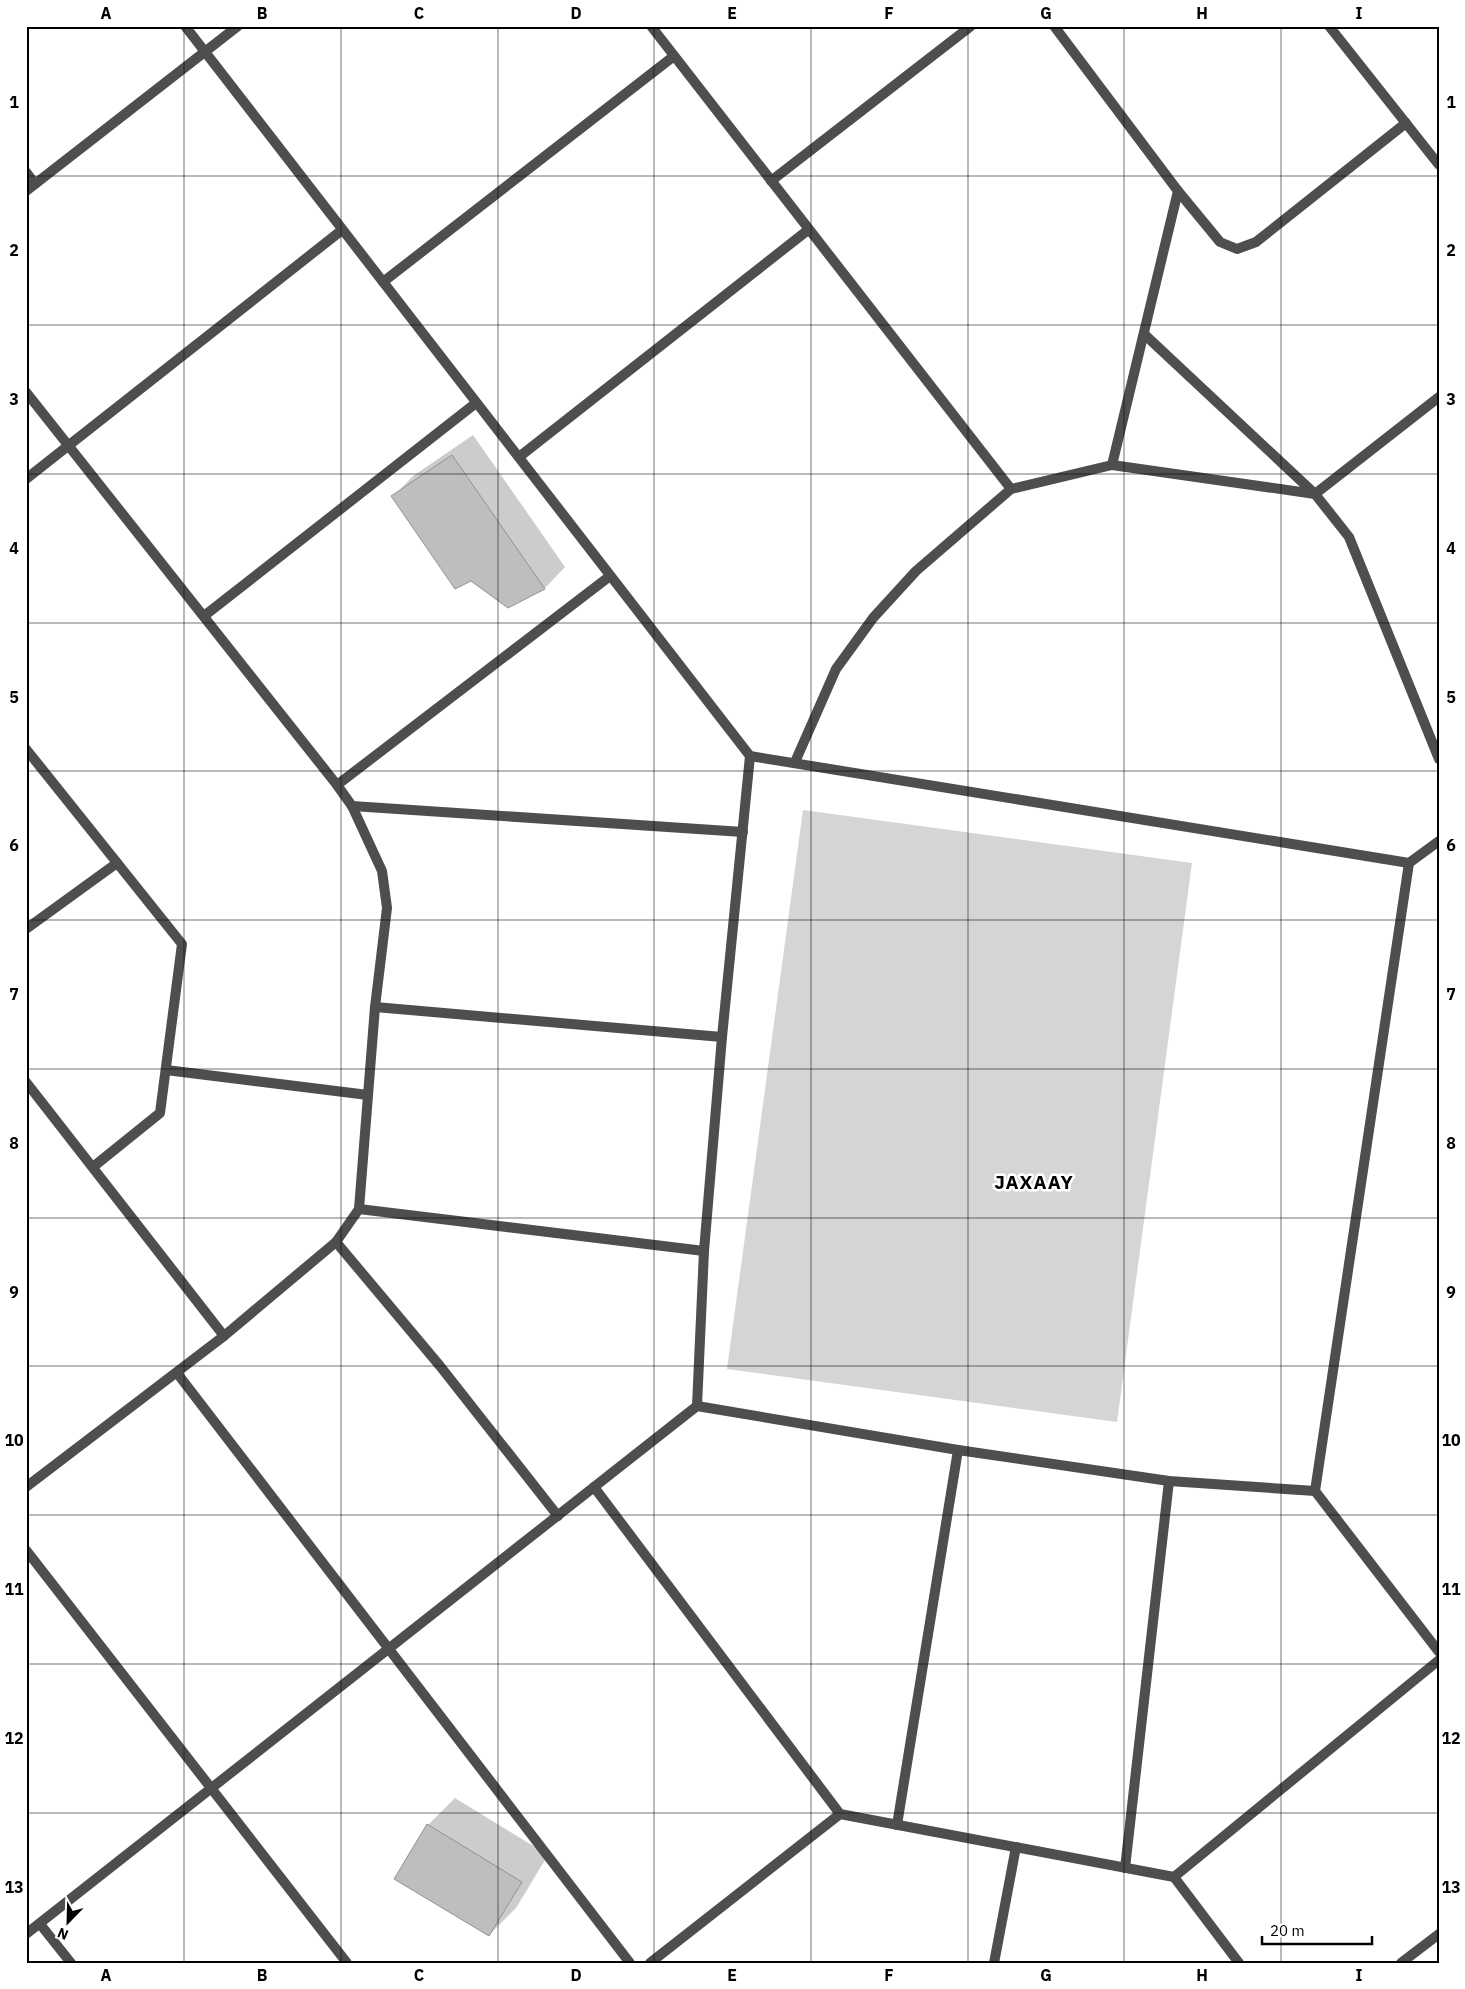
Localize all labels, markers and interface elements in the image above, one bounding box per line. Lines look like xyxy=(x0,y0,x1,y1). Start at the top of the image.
text: A xyxy=(101,3,112,23)
text: B xyxy=(257,3,268,23)
text: C xyxy=(414,3,424,23)
text: D xyxy=(570,3,582,23)
text: E xyxy=(727,3,737,23)
text: F xyxy=(884,3,894,23)
text: G xyxy=(1040,3,1052,23)
text: H xyxy=(1196,3,1208,23)
text: I xyxy=(1356,3,1363,23)
text: 1 xyxy=(9,92,19,112)
text: 1 xyxy=(1446,92,1456,112)
text: 2 xyxy=(9,240,19,260)
text: 2 xyxy=(1446,240,1456,260)
text: 3 xyxy=(9,389,19,409)
text: 3 xyxy=(1446,389,1456,409)
text: 4 xyxy=(9,538,19,558)
text: 4 xyxy=(1446,538,1456,558)
text: 5 xyxy=(9,687,19,707)
text: 5 xyxy=(1446,687,1456,707)
text: 6 xyxy=(9,835,19,855)
text: 6 xyxy=(1446,835,1456,855)
text: 7 xyxy=(9,984,19,1004)
text: 7 xyxy=(1446,984,1456,1004)
text: 8 xyxy=(9,1133,19,1153)
text: 8 xyxy=(1446,1133,1456,1153)
district label: JAXAAY xyxy=(994,1170,1074,1194)
text: 9 xyxy=(9,1282,19,1302)
text: 9 xyxy=(1446,1282,1456,1302)
text: 10 xyxy=(4,1430,24,1450)
text: 10 xyxy=(1441,1430,1461,1450)
text: 11 xyxy=(4,1579,24,1599)
text: 11 xyxy=(1441,1579,1461,1599)
text: 12 xyxy=(4,1728,24,1748)
text: 12 xyxy=(1441,1728,1461,1748)
text: 13 xyxy=(4,1877,24,1897)
text: 13 xyxy=(1441,1877,1461,1897)
north arrow xyxy=(42,1896,92,1946)
scale bar xyxy=(1262,1914,1372,1946)
text: 20 m xyxy=(1270,1921,1305,1940)
text: N xyxy=(55,1924,71,1944)
text: A xyxy=(101,1965,112,1985)
text: B xyxy=(257,1965,268,1985)
text: C xyxy=(414,1965,424,1985)
text: D xyxy=(570,1965,582,1985)
text: E xyxy=(727,1965,737,1985)
text: F xyxy=(884,1965,894,1985)
text: G xyxy=(1040,1965,1052,1985)
text: H xyxy=(1196,1965,1208,1985)
text: I xyxy=(1356,1965,1363,1985)

